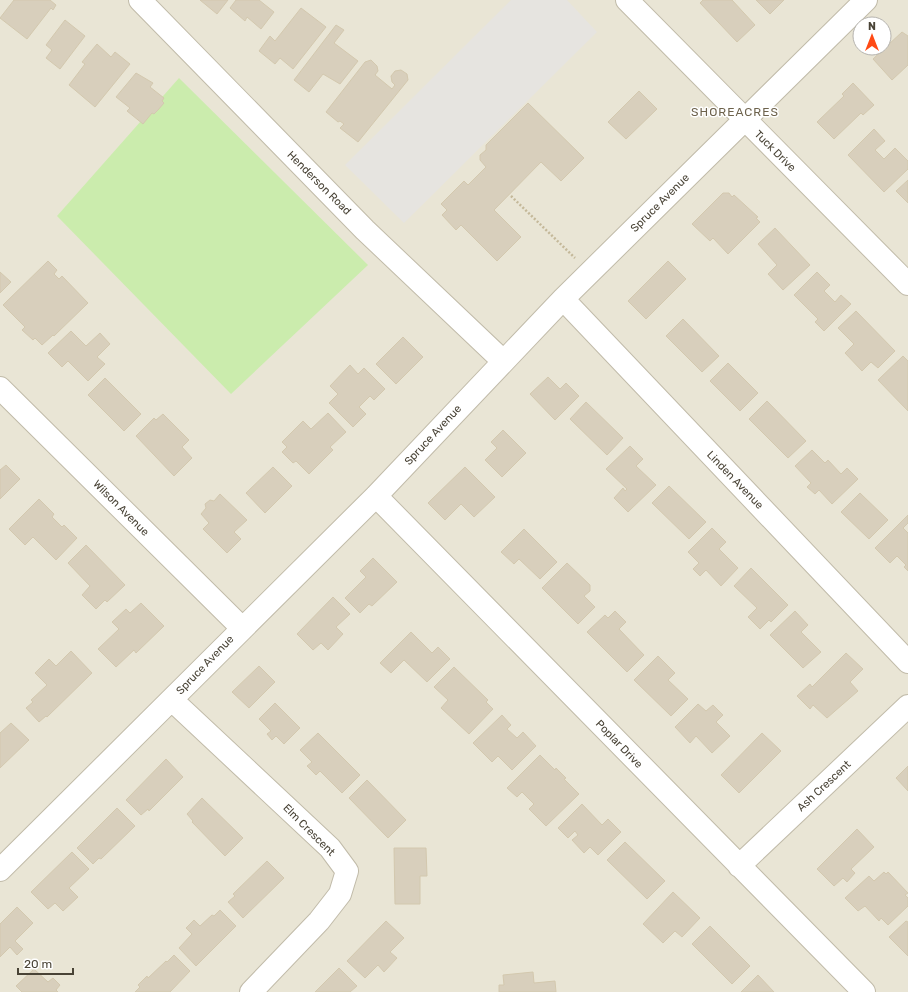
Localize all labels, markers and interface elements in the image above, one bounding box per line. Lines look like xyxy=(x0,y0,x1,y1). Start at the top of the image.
north arrow xyxy=(852,16,892,56)
text: N xyxy=(868,20,876,33)
district label: SHOREACRES xyxy=(691,105,779,119)
street label: Tuck Drive xyxy=(752,128,798,174)
street label: Henderson Road xyxy=(284,148,354,218)
street label: Spruce Avenue xyxy=(628,171,692,235)
street label: Spruce Avenue xyxy=(402,402,464,468)
street label: Linden Avenue xyxy=(704,448,766,512)
street label: Wilson Avenue xyxy=(90,477,152,539)
street label: Spruce Avenue xyxy=(173,633,237,697)
street label: Poplar Drive xyxy=(593,717,645,771)
street label: Ash Crescent xyxy=(794,757,854,814)
street label: Elm Crescent xyxy=(280,801,338,859)
scale bar xyxy=(18,950,73,976)
text: 20 m xyxy=(24,957,52,971)

